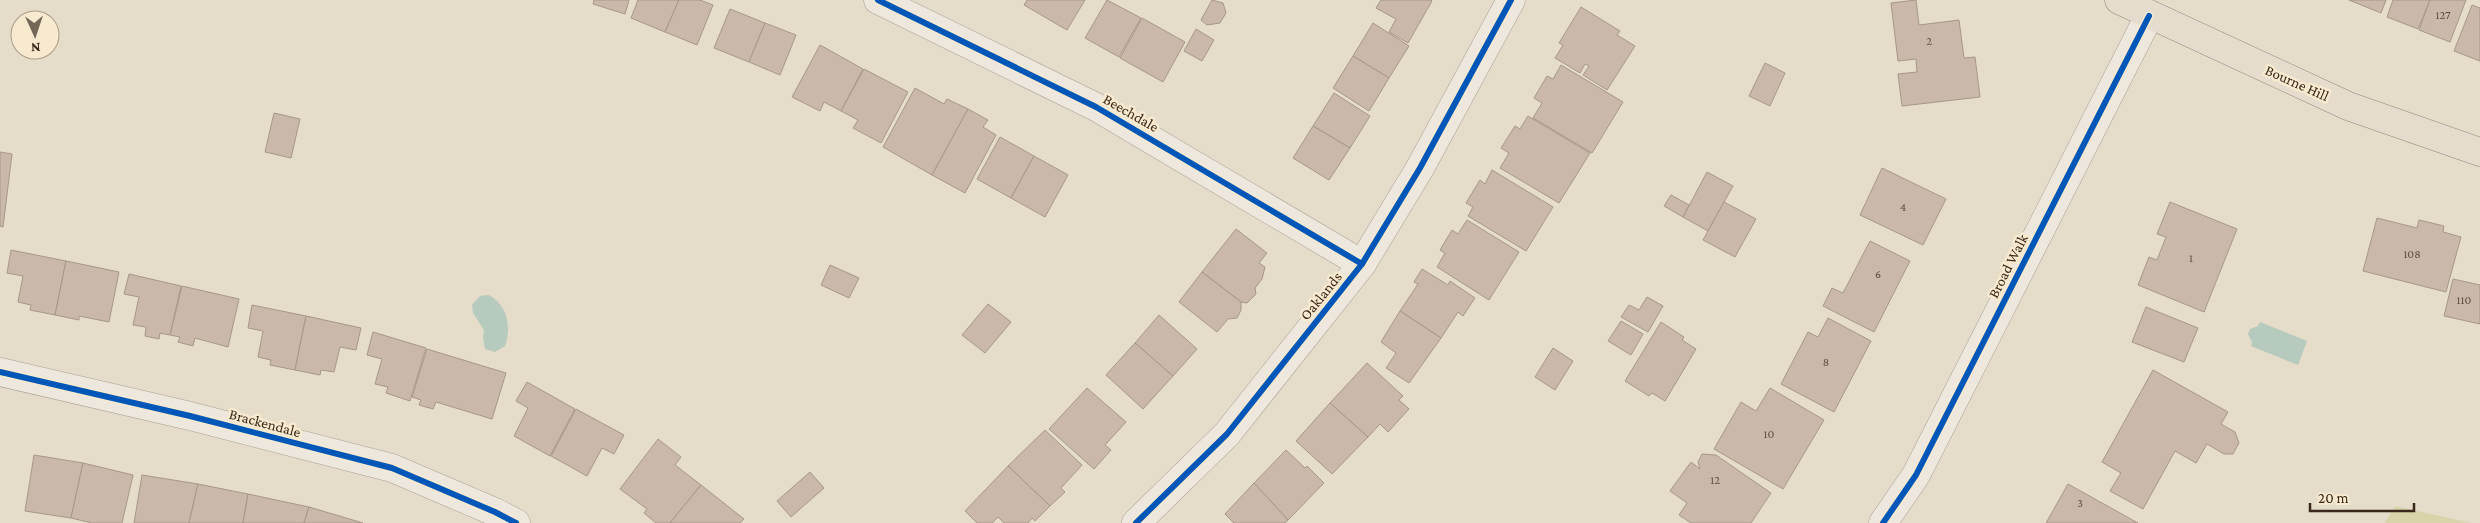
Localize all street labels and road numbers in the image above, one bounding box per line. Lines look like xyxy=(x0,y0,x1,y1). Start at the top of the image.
street label: Bourne Hill xyxy=(2263,62,2331,104)
street label: Beechdale xyxy=(1101,91,1162,135)
street label: Broad Walk xyxy=(1985,231,2031,301)
street label: Oaklands xyxy=(1297,269,1345,323)
street label: Brackendale xyxy=(227,406,303,440)

